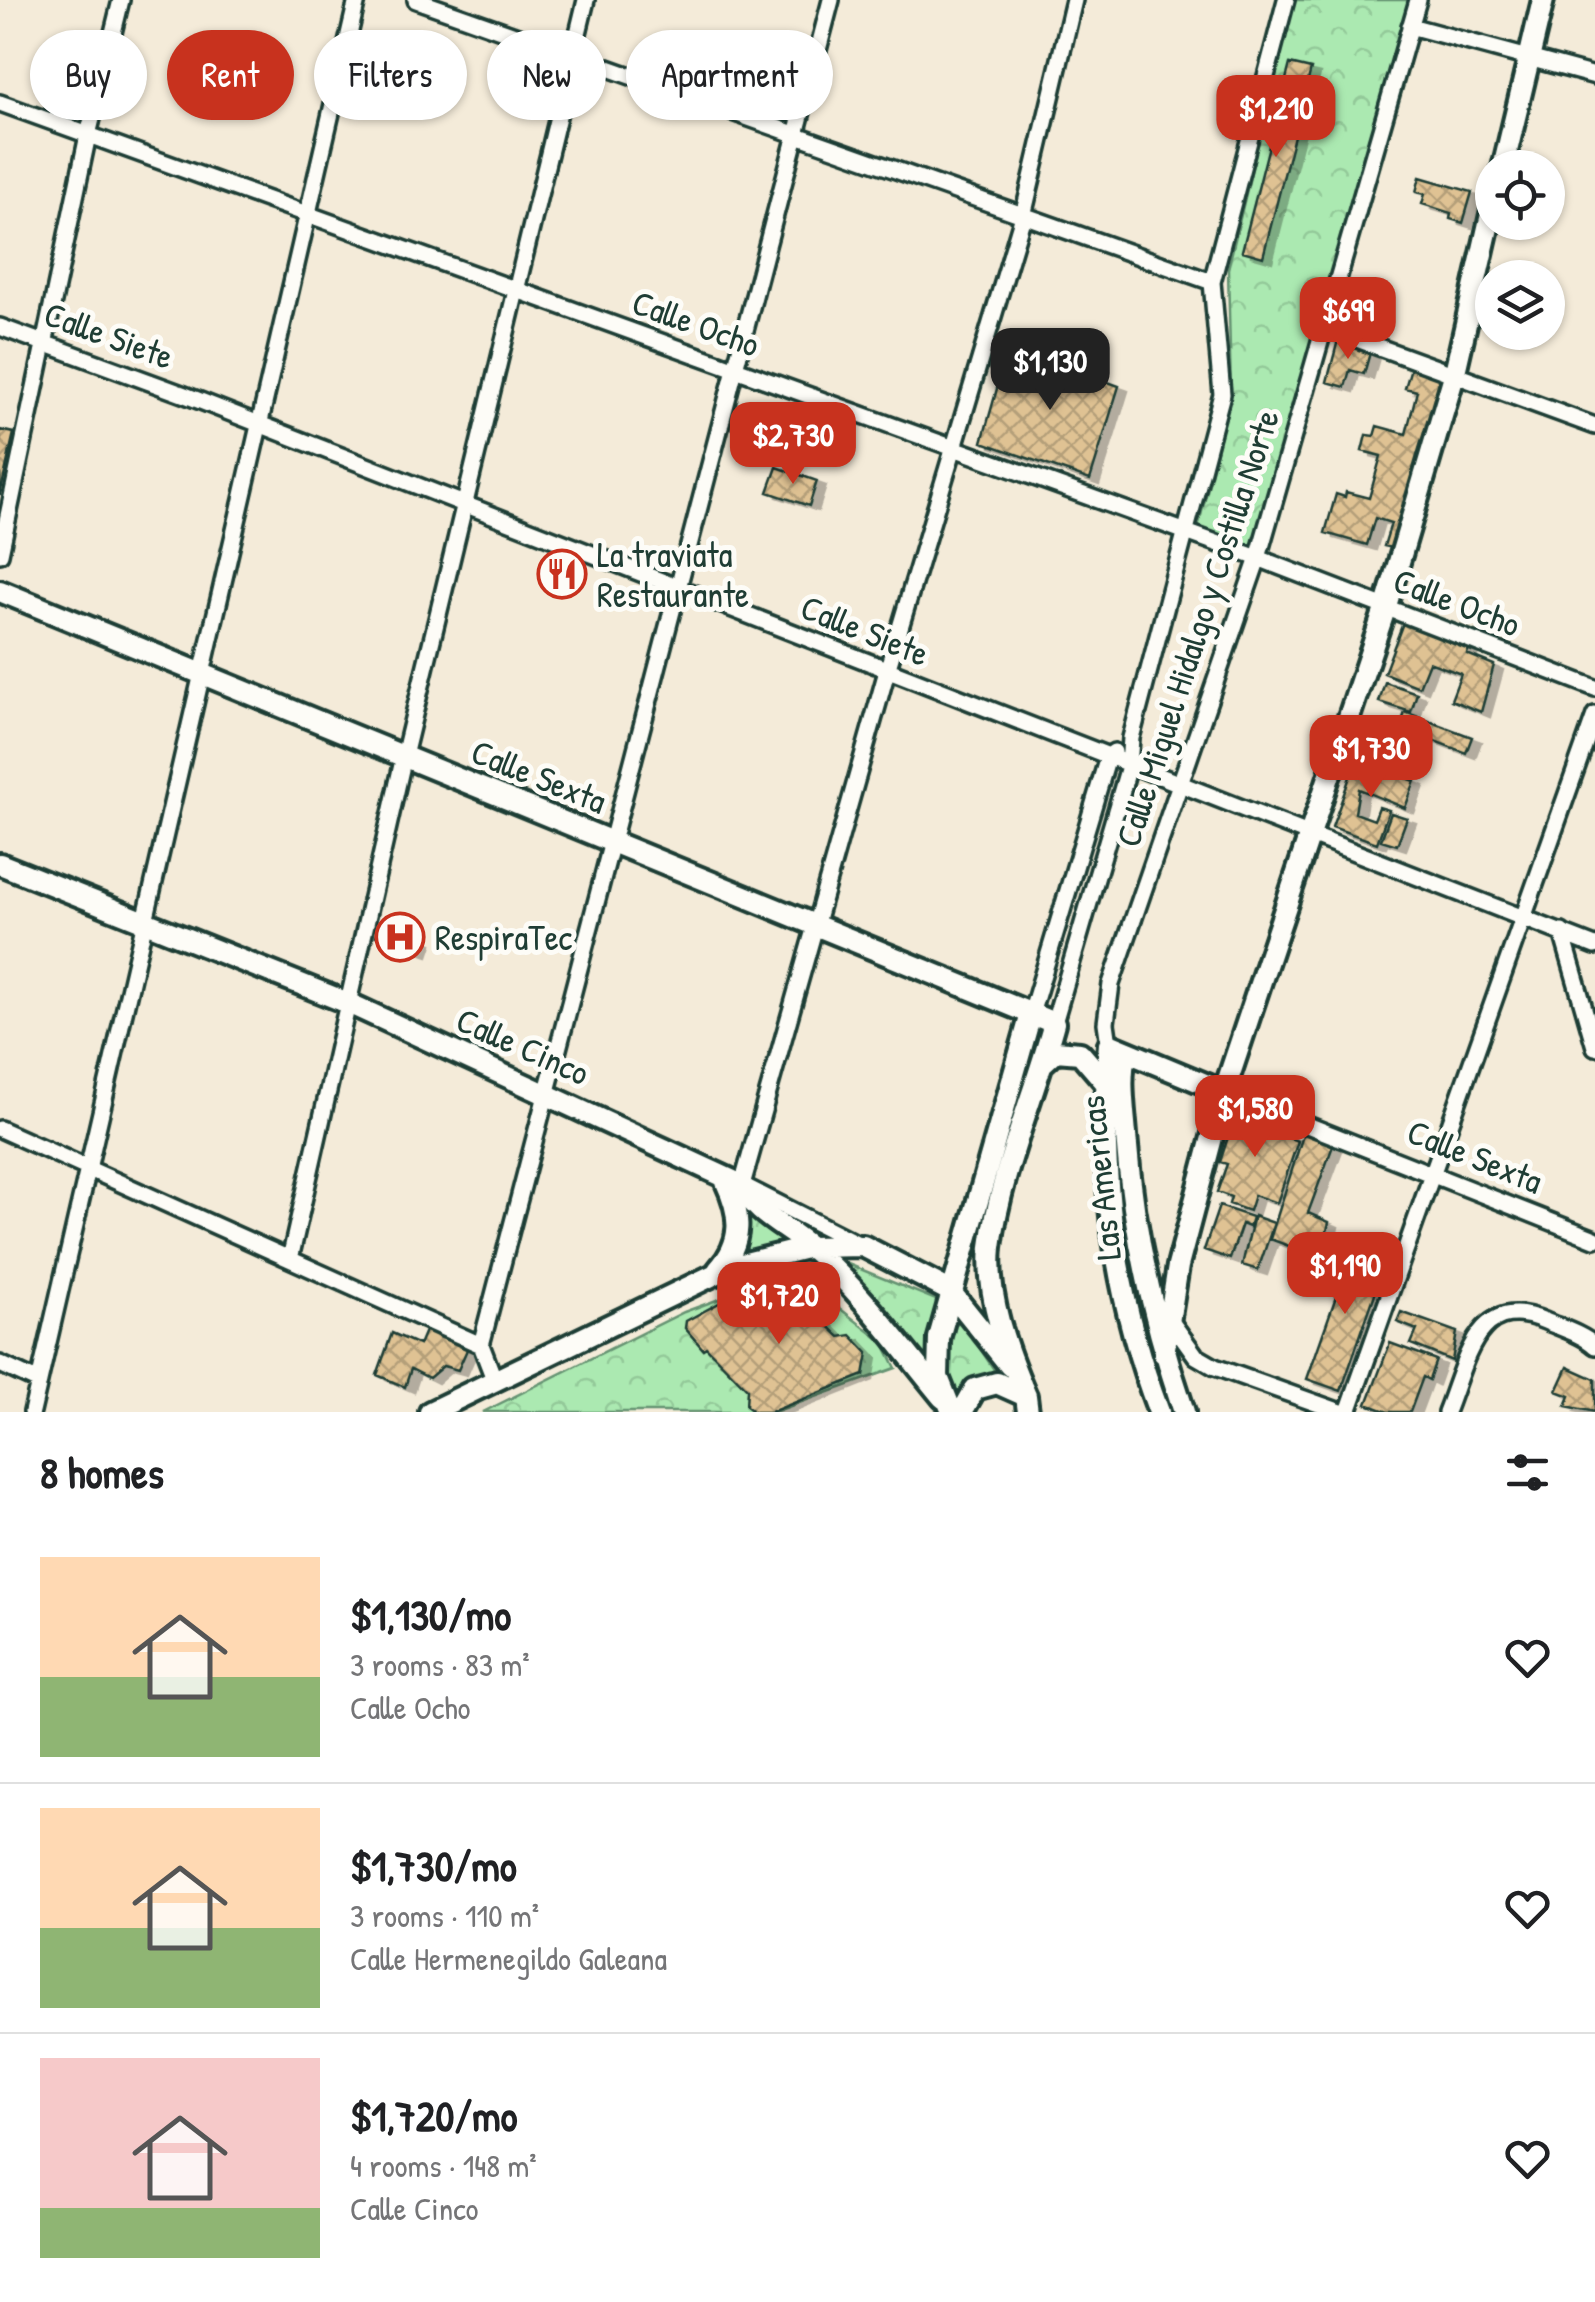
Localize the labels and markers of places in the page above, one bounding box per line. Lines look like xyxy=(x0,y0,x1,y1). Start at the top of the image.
pin: $1,210 xyxy=(1195,75,1357,160)
pin: $699 xyxy=(1289,277,1407,362)
pin: $1,130 xyxy=(969,328,1131,413)
pin: $2,730 xyxy=(712,402,874,487)
place label: La traviata Restaurante xyxy=(597,531,749,618)
restaurant icon: La traviata Restaurante xyxy=(536,548,588,600)
pin: $1,730 xyxy=(1290,715,1452,800)
hospital icon: RespiraTec xyxy=(374,911,426,963)
place label: RespiraTec xyxy=(435,914,573,961)
pin: $1,580 xyxy=(1174,1075,1336,1160)
pin: $1,190 xyxy=(1264,1232,1426,1317)
pin: $1,720 xyxy=(698,1262,860,1347)

